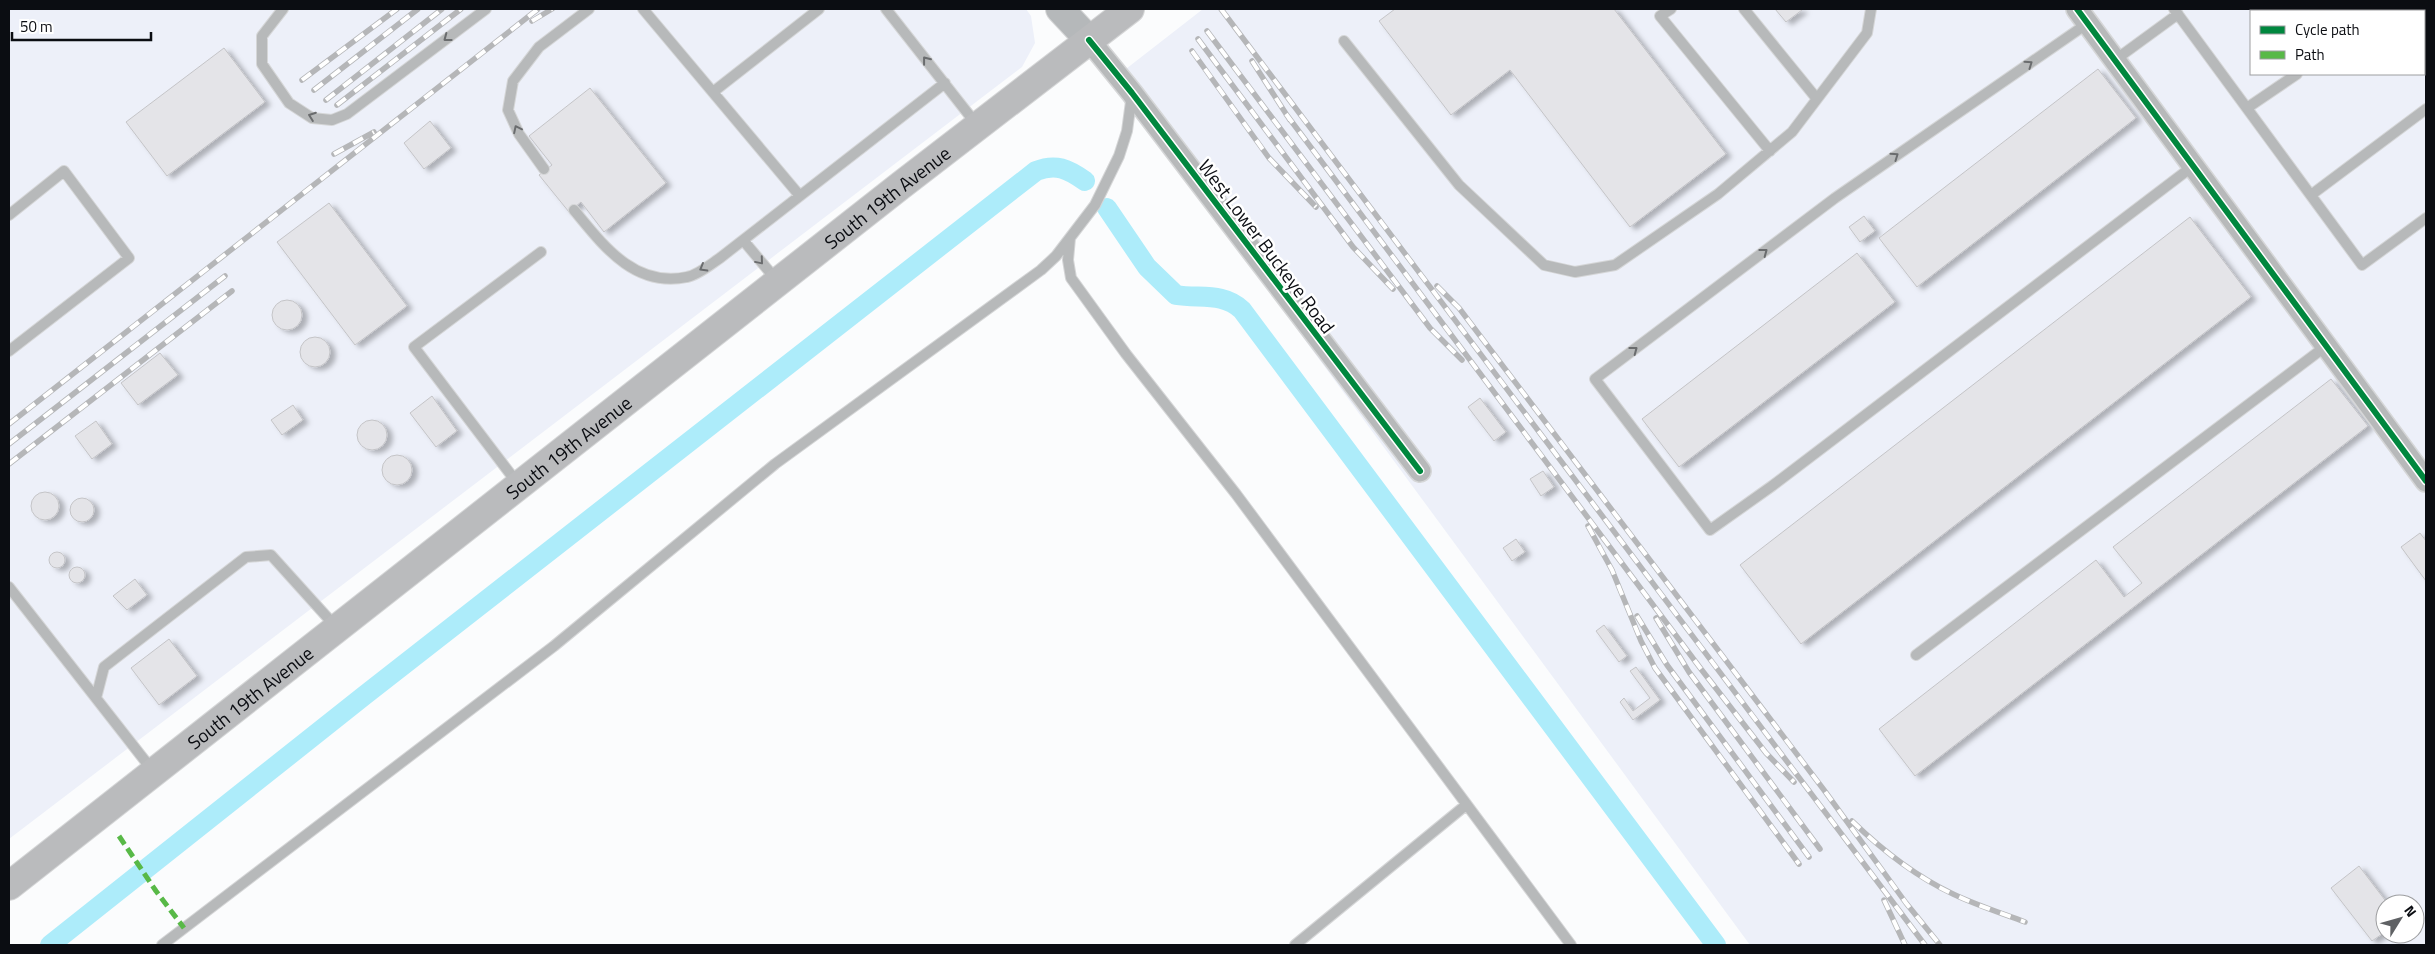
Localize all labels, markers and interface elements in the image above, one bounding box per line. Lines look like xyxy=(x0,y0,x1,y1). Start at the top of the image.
scale bar xyxy=(12,10,151,42)
legend xyxy=(2250,10,2425,75)
text: 50 m xyxy=(20,15,53,38)
text: Cycle path xyxy=(2295,18,2360,41)
one-way arrow xyxy=(443,32,453,41)
text: Path xyxy=(2295,43,2325,66)
one-way arrow xyxy=(924,57,932,66)
one-way arrow xyxy=(2023,61,2033,70)
one-way arrow xyxy=(308,112,317,122)
one-way arrow xyxy=(513,125,523,134)
street label: South 19th Avenue xyxy=(817,138,956,255)
street label: West Lower Buckeye Road xyxy=(1192,153,1342,339)
one-way arrow xyxy=(1889,153,1899,162)
one-way arrow xyxy=(1758,249,1768,258)
one-way arrow xyxy=(755,255,763,264)
one-way arrow xyxy=(700,262,709,272)
one-way arrow xyxy=(1628,347,1637,355)
street label: South 19th Avenue xyxy=(499,388,637,506)
street label: South 19th Avenue xyxy=(180,638,319,756)
north arrow xyxy=(2375,894,2425,944)
text: N xyxy=(2399,901,2422,921)

